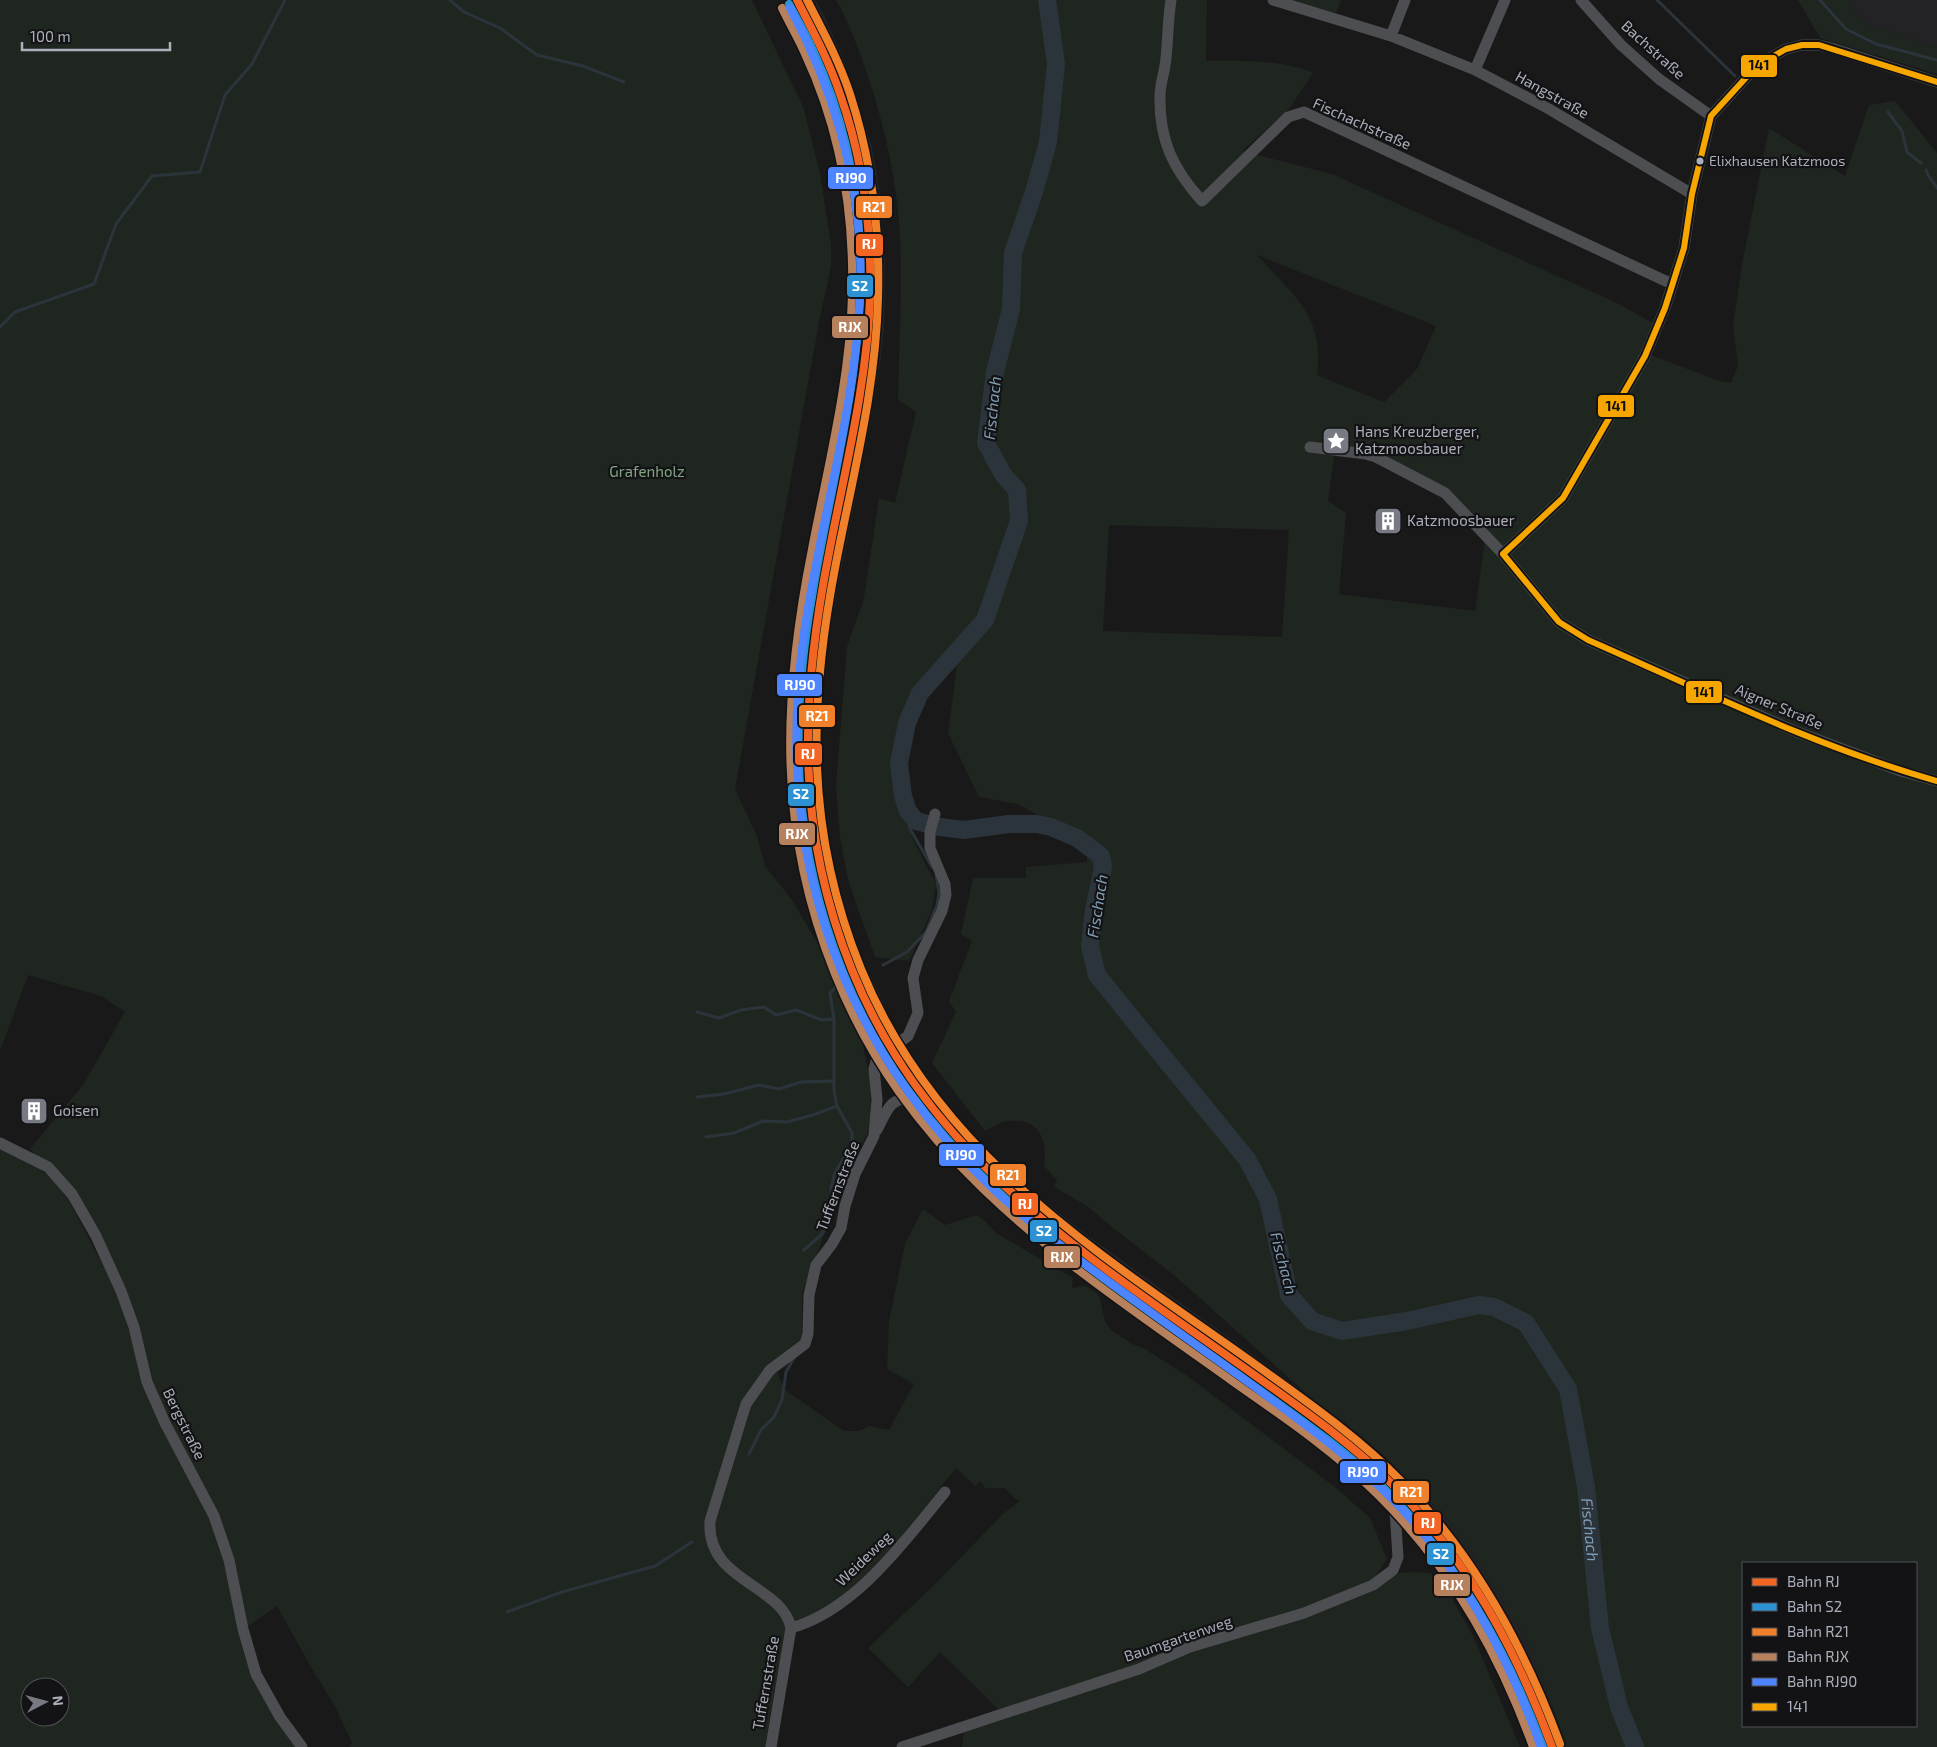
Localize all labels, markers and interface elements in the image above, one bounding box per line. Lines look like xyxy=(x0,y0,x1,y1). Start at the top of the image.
street label: Bachstraße xyxy=(1618,16,1689,82)
scale bar xyxy=(22,20,170,52)
text: 100 m xyxy=(30,27,71,45)
line badge: 141 xyxy=(1740,54,1778,78)
text: 141 xyxy=(1748,56,1770,73)
street label: Hangstraße xyxy=(1513,67,1592,122)
street label: Fischachstraße xyxy=(1311,93,1414,153)
place label: Elixhausen Katzmoos xyxy=(1709,152,1845,169)
marker: Elixhausen Katzmoos xyxy=(1695,156,1705,166)
line badge: RJ90 xyxy=(827,166,874,190)
text: RJ90 xyxy=(835,169,867,186)
line badge: R21 xyxy=(855,195,893,219)
text: R21 xyxy=(862,198,886,215)
line badge: RJ xyxy=(855,233,884,257)
text: RJ xyxy=(862,235,876,252)
line badge: S2 xyxy=(846,274,874,298)
text: S2 xyxy=(852,277,868,294)
line badge: RJX xyxy=(831,315,869,339)
text: RJX xyxy=(838,318,862,335)
water label: Fischach xyxy=(979,375,1004,441)
line badge: 141 xyxy=(1597,394,1635,418)
text: 141 xyxy=(1605,397,1627,414)
place label: Hans Kreuzberger, Katzmoosbauer xyxy=(1355,422,1479,457)
place icon: Hans Kreuzberger, Katzmoosbauer xyxy=(1321,426,1351,456)
park label: Grafenholz xyxy=(609,462,685,480)
building icon: Katzmoosbauer xyxy=(1373,506,1403,536)
place label: Katzmoosbauer xyxy=(1407,511,1515,529)
line badge: RJ90 xyxy=(776,673,823,697)
text: RJ90 xyxy=(784,676,816,693)
street label: Aigner Straße xyxy=(1733,679,1826,733)
line badge: 141 xyxy=(1685,680,1723,704)
text: 141 xyxy=(1693,683,1715,700)
line badge: R21 xyxy=(798,704,836,728)
text: R21 xyxy=(805,707,829,724)
line badge: RJ xyxy=(794,742,823,766)
text: RJ xyxy=(801,745,815,762)
line badge: S2 xyxy=(787,783,815,807)
text: S2 xyxy=(793,785,809,802)
line badge: RJX xyxy=(778,822,816,846)
text: RJX xyxy=(785,825,809,842)
water label: Fischach xyxy=(1082,873,1111,939)
building icon: Goisen xyxy=(19,1096,49,1126)
place label: Goisen xyxy=(53,1101,99,1119)
street label: Tuffernstraße xyxy=(812,1138,862,1233)
line badge: RJ90 xyxy=(938,1143,985,1167)
text: RJ90 xyxy=(945,1146,977,1163)
line badge: R21 xyxy=(989,1163,1027,1187)
text: R21 xyxy=(996,1166,1020,1183)
line badge: RJ xyxy=(1011,1192,1039,1216)
text: RJ xyxy=(1018,1195,1032,1212)
line badge: S2 xyxy=(1029,1219,1058,1243)
text: S2 xyxy=(1036,1222,1052,1239)
water label: Fischach xyxy=(1267,1230,1302,1296)
line badge: RJX xyxy=(1043,1245,1081,1269)
text: RJX xyxy=(1050,1248,1074,1265)
street label: Bergstraße xyxy=(160,1385,210,1462)
line badge: RJ90 xyxy=(1339,1460,1387,1484)
text: RJ90 xyxy=(1347,1463,1379,1480)
line badge: R21 xyxy=(1392,1480,1430,1504)
text: R21 xyxy=(1399,1483,1423,1500)
water label: Fischach xyxy=(1578,1497,1603,1562)
line badge: RJ xyxy=(1413,1511,1442,1535)
text: RJ xyxy=(1421,1514,1435,1531)
street label: Weideweg xyxy=(831,1527,896,1589)
line badge: S2 xyxy=(1426,1542,1455,1566)
text: S2 xyxy=(1433,1545,1449,1562)
legend xyxy=(1742,1562,1917,1727)
text: Bahn RJ xyxy=(1787,1572,1840,1590)
line badge: RJX xyxy=(1433,1573,1471,1597)
text: RJX xyxy=(1440,1576,1464,1593)
text: Bahn S2 xyxy=(1787,1597,1842,1615)
street label: Baumgartenweg xyxy=(1121,1611,1235,1665)
text: Bahn R21 xyxy=(1787,1622,1849,1640)
street label: Tuffernstraße xyxy=(748,1634,782,1731)
text: Bahn RJX xyxy=(1787,1647,1849,1665)
text: Bahn RJ90 xyxy=(1787,1672,1857,1690)
north arrow xyxy=(20,1677,70,1727)
text: N xyxy=(49,1695,67,1707)
text: 141 xyxy=(1787,1697,1808,1715)

